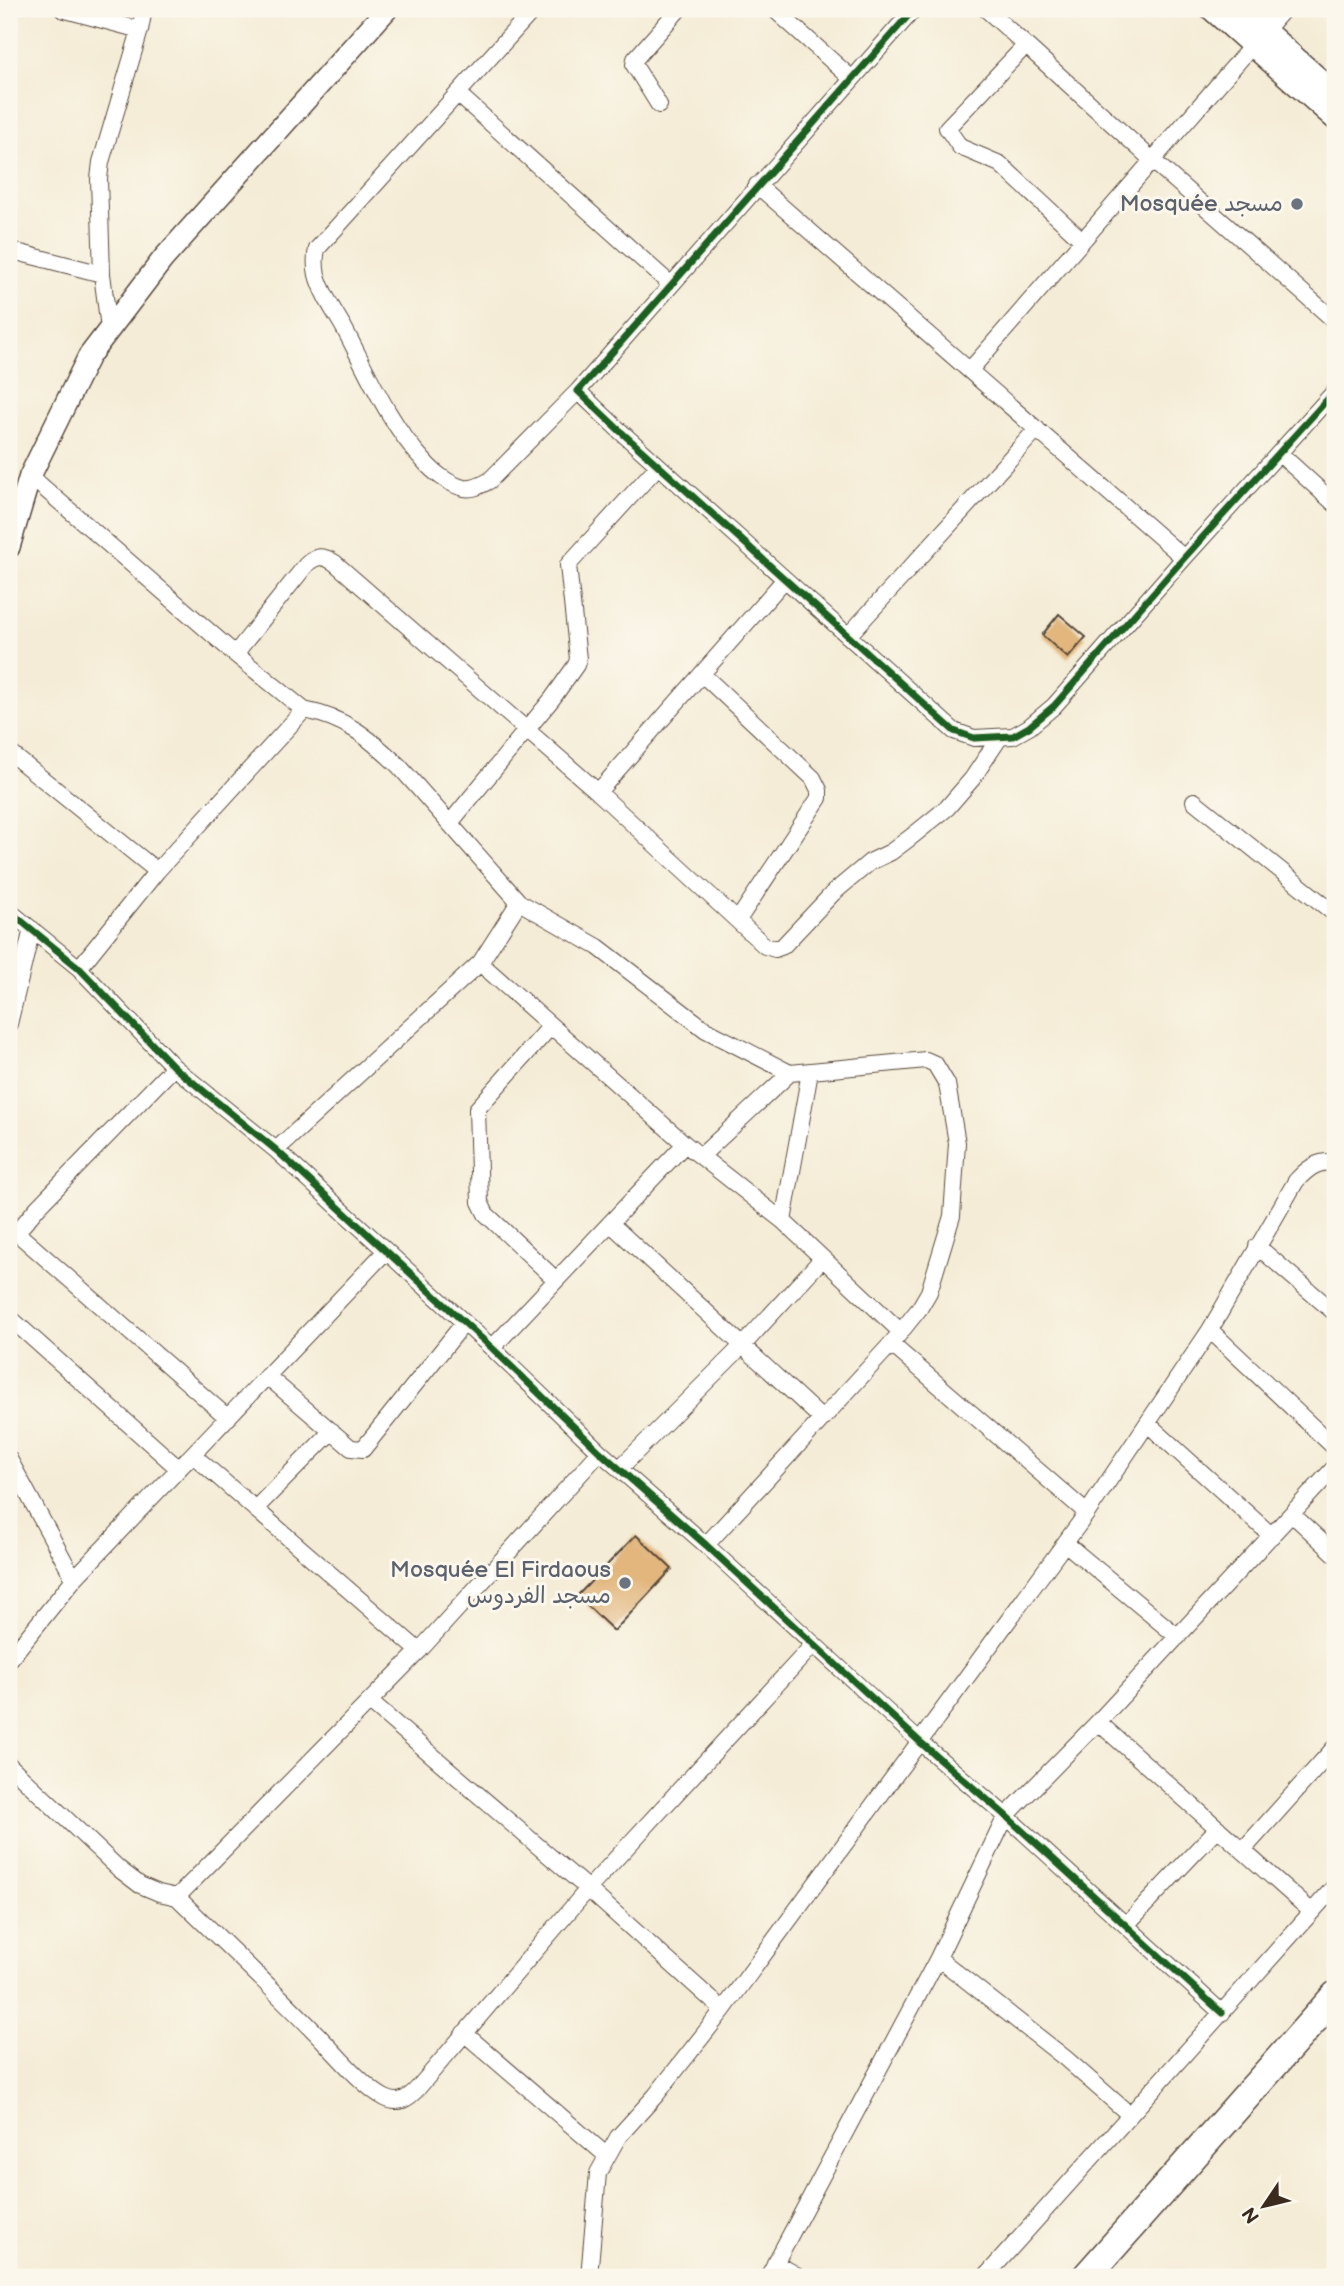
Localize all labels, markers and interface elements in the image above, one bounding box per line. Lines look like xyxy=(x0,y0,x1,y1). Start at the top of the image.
place label: Mosquée مسجد xyxy=(1120,190,1283,218)
marker: Mosquée مسجد xyxy=(1289,196,1305,212)
place label: Mosquée El Firdaous مسجد الفردوس xyxy=(390,1556,611,1610)
marker: Mosquée El Firdaous مسجد الفردوس xyxy=(617,1575,633,1591)
north arrow xyxy=(1228,2170,1298,2240)
text: N xyxy=(1238,2202,1265,2227)

